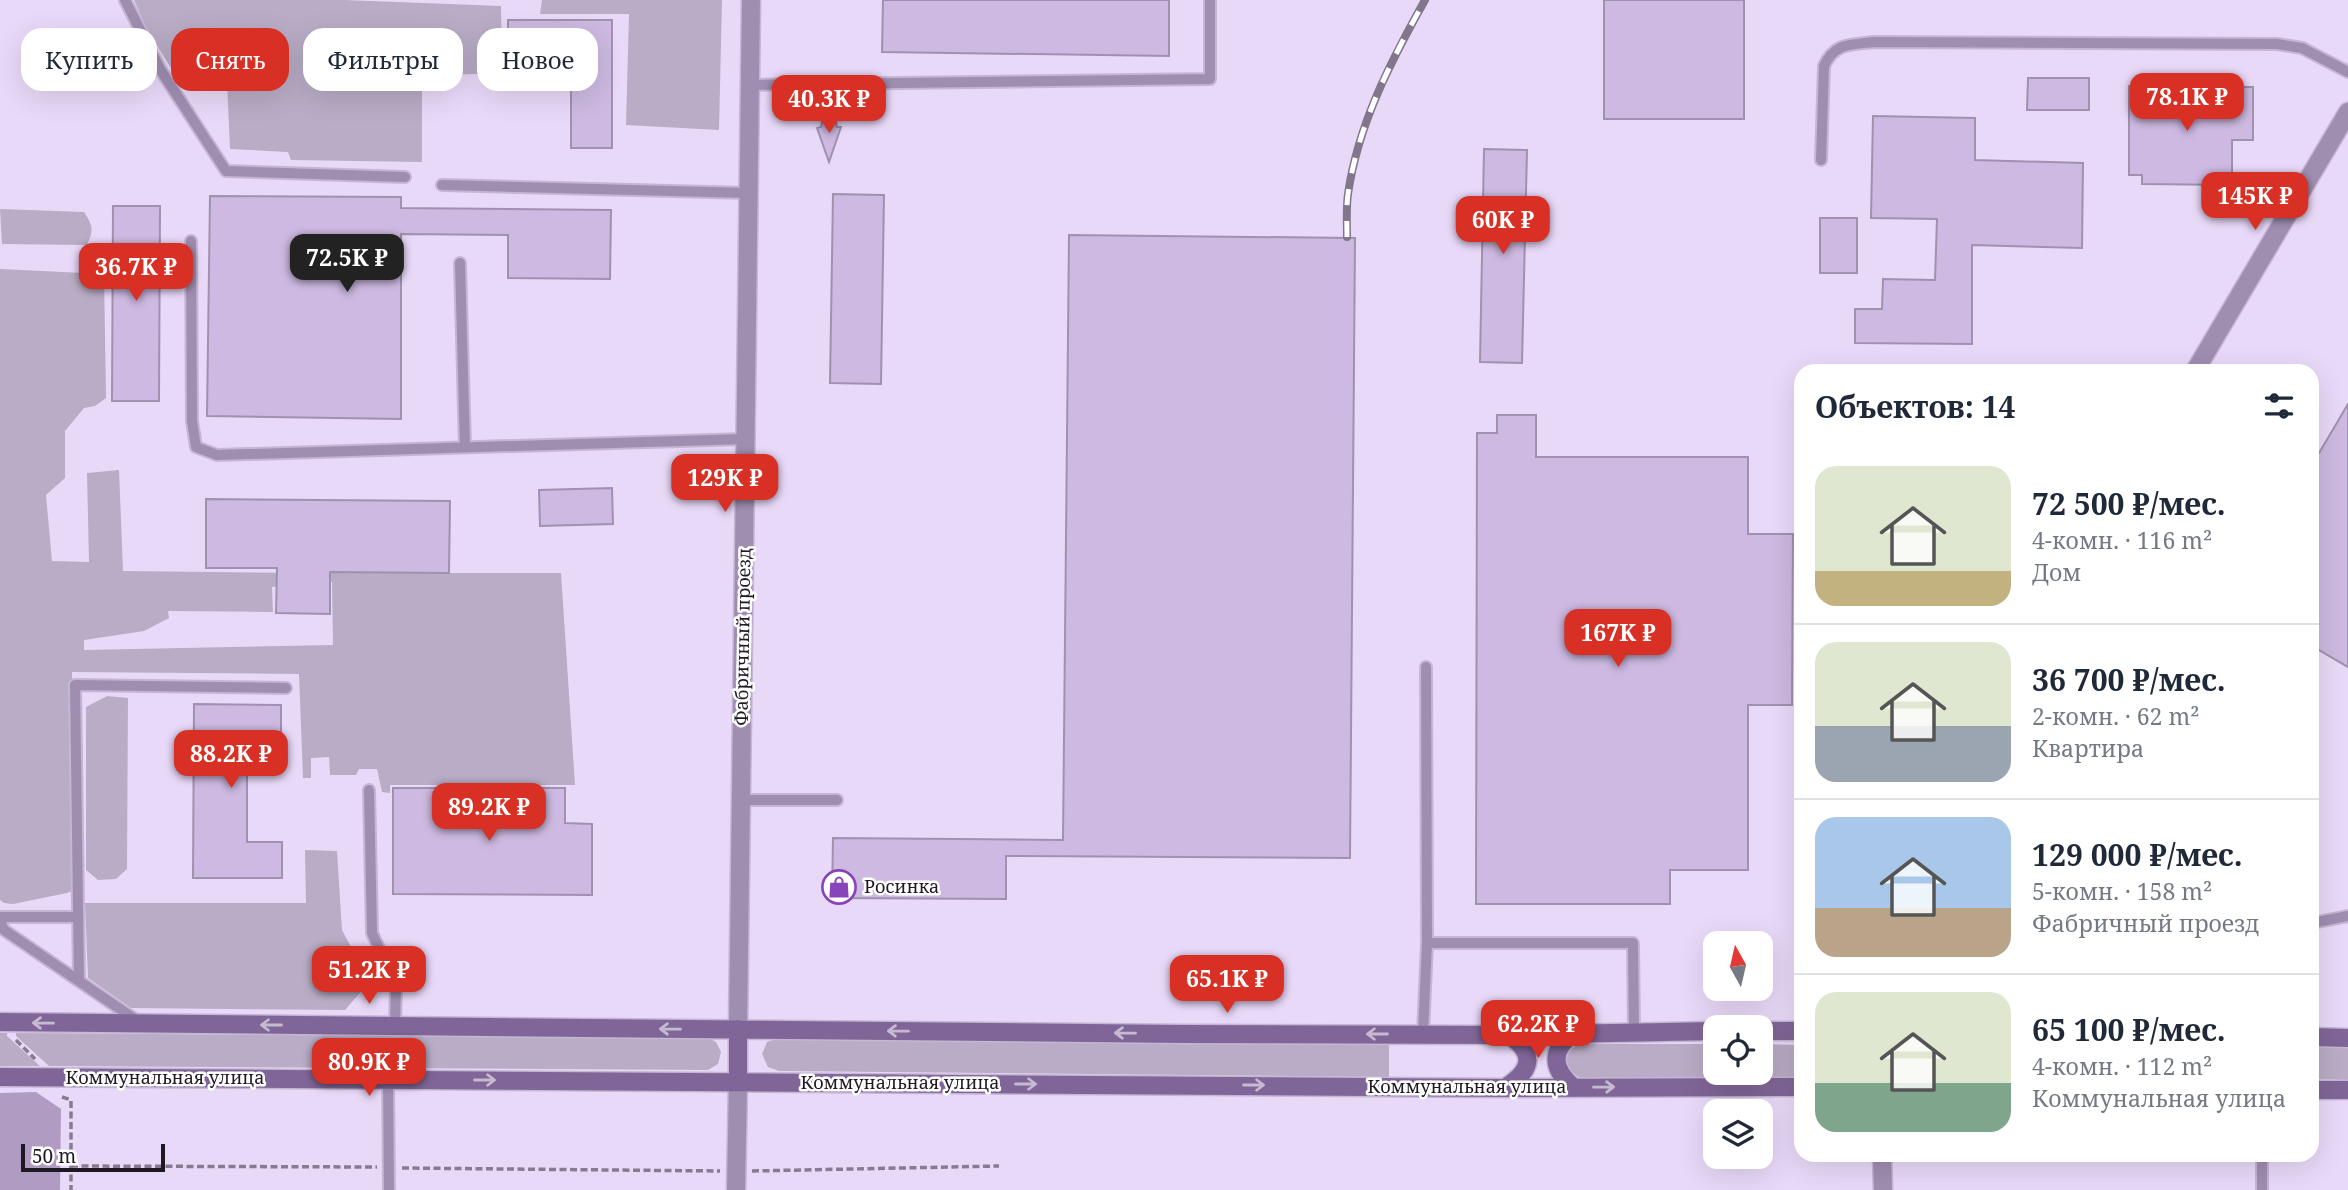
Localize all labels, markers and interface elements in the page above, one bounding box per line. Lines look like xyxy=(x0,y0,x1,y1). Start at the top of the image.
chip: Купить xyxy=(21,28,157,91)
chip: Снять xyxy=(171,28,289,91)
chip: Фильтры xyxy=(303,28,463,91)
chip: Новое xyxy=(477,28,598,91)
pin: 78.1K ₽ xyxy=(2122,74,2252,133)
pin: 40.3K ₽ xyxy=(764,76,894,135)
text: 78.1K ₽ xyxy=(2146,80,2228,112)
text: 40.3K ₽ xyxy=(788,82,870,114)
pin: 145K ₽ xyxy=(2198,173,2312,232)
text: 145K ₽ xyxy=(2217,179,2293,211)
pin: 60K ₽ xyxy=(1454,196,1552,256)
text: 60K ₽ xyxy=(1472,203,1534,235)
pin: 72.5K ₽ xyxy=(282,234,412,294)
text: 72.5K ₽ xyxy=(306,241,388,273)
pin: 36.7K ₽ xyxy=(71,244,201,303)
text: 36.7K ₽ xyxy=(95,250,177,282)
text: Объектов: 14 xyxy=(1815,386,2016,427)
icon: filters xyxy=(2260,387,2298,425)
pin: 129K ₽ xyxy=(668,454,782,514)
text: 129K ₽ xyxy=(687,461,763,493)
text: 72 500 ₽/мес. xyxy=(2032,483,2226,524)
icon: home xyxy=(1871,494,1955,578)
text: 4-комн. · 116 m² xyxy=(2032,524,2212,556)
street label: Фабричный проезд xyxy=(728,548,756,726)
text: Дом xyxy=(2032,556,2081,588)
pin: 167K ₽ xyxy=(1561,610,1675,669)
text: 167K ₽ xyxy=(1580,616,1656,648)
text: 36 700 ₽/мес. xyxy=(2032,659,2226,700)
icon: home xyxy=(1871,670,1955,754)
text: 2-комн. · 62 m² xyxy=(2032,700,2199,732)
pin: 88.2K ₽ xyxy=(166,730,296,790)
text: Квартира xyxy=(2032,732,2144,764)
text: 88.2K ₽ xyxy=(190,737,272,769)
pin: 89.2K ₽ xyxy=(424,784,554,843)
text: 89.2K ₽ xyxy=(448,790,530,822)
text: 129 000 ₽/мес. xyxy=(2032,834,2243,875)
icon: home xyxy=(1871,845,1955,929)
shop icon: Росинка xyxy=(820,868,858,906)
place label: Росинка xyxy=(864,874,939,898)
text: 5-комн. · 158 m² xyxy=(2032,875,2212,907)
text: Фабричный проезд xyxy=(2032,907,2259,939)
north arrow xyxy=(1703,931,1773,1001)
map controls xyxy=(1703,931,1773,1169)
pin: 51.2K ₽ xyxy=(304,946,434,1006)
text: 51.2K ₽ xyxy=(328,953,410,985)
pin: 65.1K ₽ xyxy=(1162,956,1292,1015)
text: 65.1K ₽ xyxy=(1186,962,1268,994)
pin: 62.2K ₽ xyxy=(1473,1000,1603,1060)
text: 62.2K ₽ xyxy=(1497,1007,1579,1039)
text: 65 100 ₽/мес. xyxy=(2032,1009,2226,1050)
button: locate xyxy=(1703,1015,1773,1085)
one-way arrow xyxy=(32,1016,55,1030)
one-way arrow xyxy=(260,1018,283,1032)
icon: home xyxy=(1871,1020,1955,1104)
one-way arrow xyxy=(659,1022,682,1036)
one-way arrow xyxy=(887,1024,910,1038)
one-way arrow xyxy=(1114,1026,1137,1040)
one-way arrow xyxy=(1366,1027,1389,1041)
pin: 80.9K ₽ xyxy=(304,1038,434,1098)
text: 80.9K ₽ xyxy=(328,1045,410,1077)
text: 4-комн. · 112 m² xyxy=(2032,1050,2212,1082)
street label: Коммунальная улица xyxy=(66,1065,264,1089)
street label: Коммунальная улица xyxy=(801,1070,999,1094)
one-way arrow xyxy=(473,1073,496,1087)
street label: Коммунальная улица xyxy=(1368,1074,1566,1098)
one-way arrow xyxy=(1015,1077,1038,1091)
one-way arrow xyxy=(1242,1079,1265,1092)
one-way arrow xyxy=(1592,1080,1615,1094)
text: Коммунальная улица xyxy=(2032,1082,2286,1114)
button: layers xyxy=(1703,1099,1773,1169)
scale bar xyxy=(21,1141,164,1173)
text: 50 m xyxy=(32,1143,76,1169)

